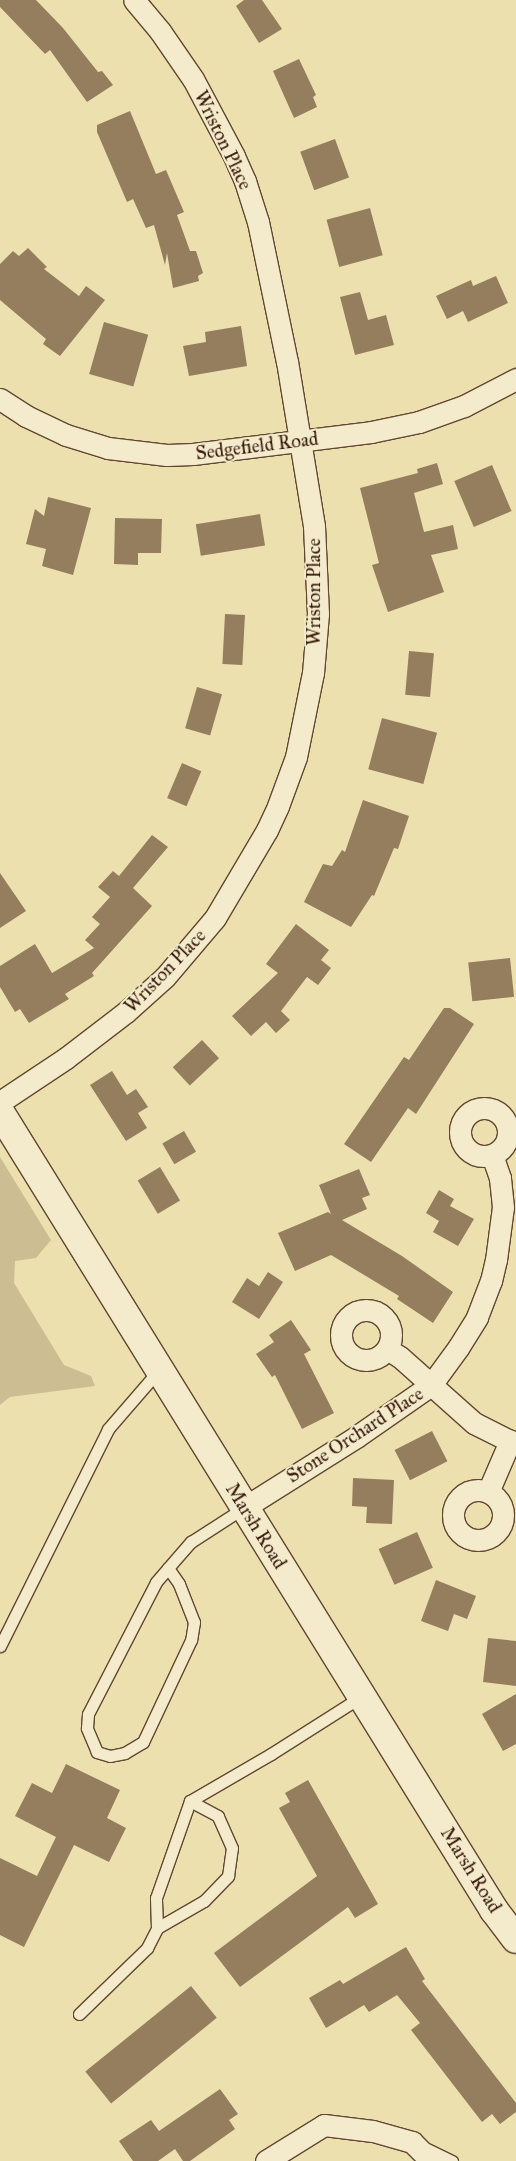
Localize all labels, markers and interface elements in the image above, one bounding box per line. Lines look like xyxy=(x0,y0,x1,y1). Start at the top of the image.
street label: Wriston Place xyxy=(189,87,257,193)
street label: Sedgefield Road xyxy=(194,427,320,465)
street label: Wriston Place xyxy=(303,538,325,646)
street label: Wriston Place xyxy=(120,924,210,1018)
street label: Stone Orchard Place xyxy=(282,1382,428,1488)
street label: Marsh Road xyxy=(221,1479,291,1573)
street label: Marsh Road xyxy=(436,1823,506,1917)

